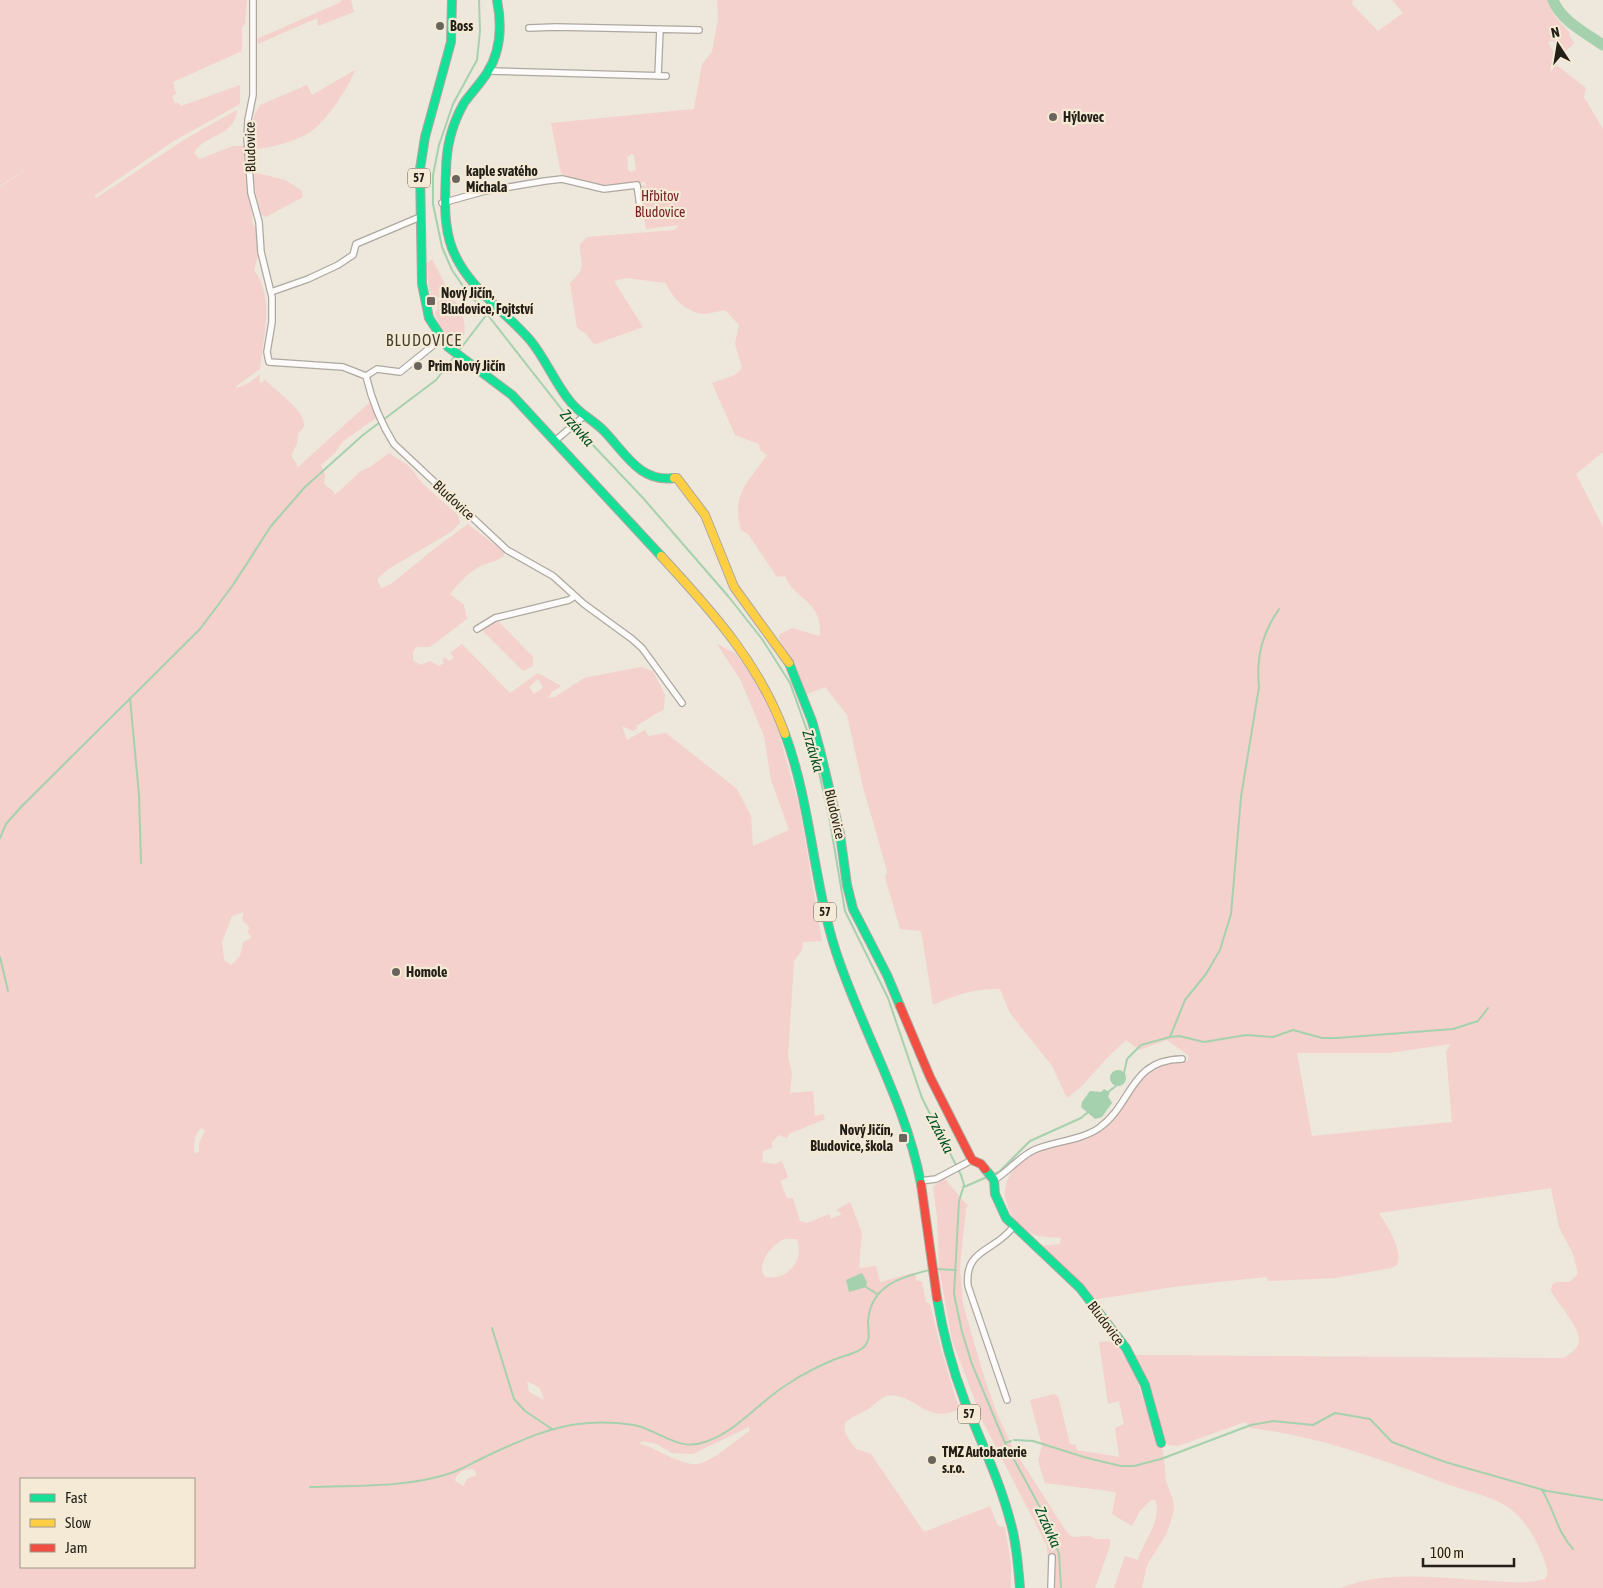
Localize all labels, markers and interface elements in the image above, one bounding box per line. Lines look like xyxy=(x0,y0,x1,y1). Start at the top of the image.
place label: Boss xyxy=(450,18,473,34)
marker: Boss xyxy=(434,20,446,32)
north arrow xyxy=(1533,20,1583,70)
text: N xyxy=(1550,24,1561,41)
place label: Hýlovec xyxy=(1063,109,1105,125)
marker: Hýlovec xyxy=(1047,111,1059,123)
street label: Bludovice xyxy=(242,122,258,172)
place label: kaple svatého Michala xyxy=(466,163,538,195)
road number: 57 xyxy=(408,168,430,188)
marker: kaple svatého Michala xyxy=(450,173,462,185)
park label: Hřbitov Bludovice xyxy=(635,188,685,220)
place label: Nový Jičín, Bludovice, Fojtství xyxy=(441,285,534,317)
marker: Nový Jičín, Bludovice, Fojtství xyxy=(425,295,437,307)
district label: BLUDOVICE xyxy=(386,331,462,349)
place label: Prim Nový Jičín xyxy=(428,358,505,374)
marker: Prim Nový Jičín xyxy=(412,360,424,372)
water label: Zrzávka xyxy=(557,406,598,449)
street label: Bludovice xyxy=(430,477,478,523)
water label: Zrzávka xyxy=(799,728,828,774)
street label: Bludovice xyxy=(822,787,848,841)
road number: 57 xyxy=(814,902,836,922)
place label: Homole xyxy=(406,964,447,980)
marker: Homole xyxy=(390,966,402,978)
water label: Zrzávka xyxy=(923,1110,958,1156)
place label: Nový Jičín, Bludovice, škola xyxy=(810,1122,893,1154)
marker: Nový Jičín, Bludovice, škola xyxy=(897,1132,909,1144)
street label: Bludovice xyxy=(1084,1298,1128,1348)
road number: 57 xyxy=(958,1405,980,1424)
place label: TMZ Autobaterie s.r.o. xyxy=(942,1444,1027,1476)
marker: TMZ Autobaterie s.r.o. xyxy=(926,1454,938,1466)
legend xyxy=(20,1478,195,1568)
text: Fast xyxy=(65,1489,87,1506)
water label: Zrzávka xyxy=(1032,1504,1065,1550)
text: Slow xyxy=(65,1514,91,1531)
scale bar xyxy=(1423,1536,1514,1568)
text: Jam xyxy=(65,1539,88,1556)
text: 100 m xyxy=(1430,1544,1464,1561)

